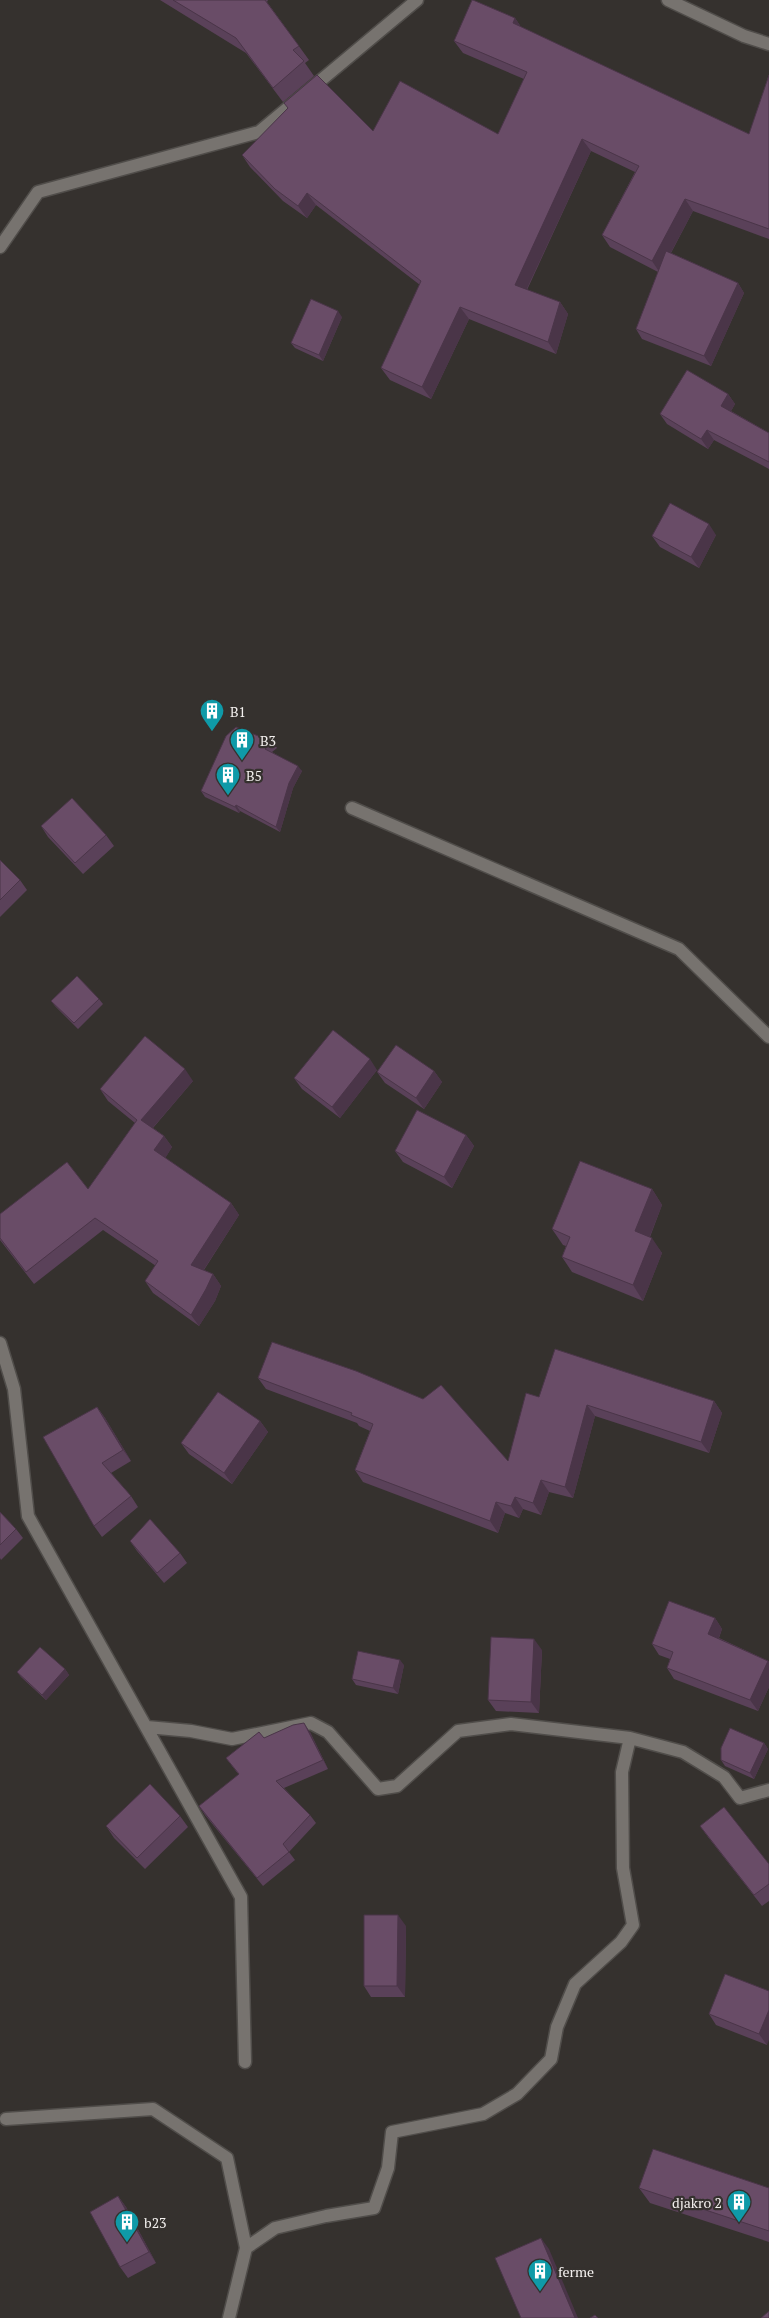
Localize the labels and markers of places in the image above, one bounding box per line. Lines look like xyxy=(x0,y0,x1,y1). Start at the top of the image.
building icon: B1 xyxy=(199,698,225,732)
place label: B1 xyxy=(230,702,246,721)
building icon: B3 xyxy=(229,727,255,761)
place label: B3 xyxy=(260,731,276,750)
building icon: B5 xyxy=(215,762,241,796)
place label: B5 xyxy=(246,766,262,785)
building icon: djakro 2 xyxy=(726,2189,752,2223)
place label: djakro 2 xyxy=(672,2193,722,2212)
building icon: b23 xyxy=(114,2209,140,2243)
place label: b23 xyxy=(144,2213,167,2232)
building icon: ferme xyxy=(527,2258,553,2292)
place label: ferme xyxy=(558,2262,594,2281)

